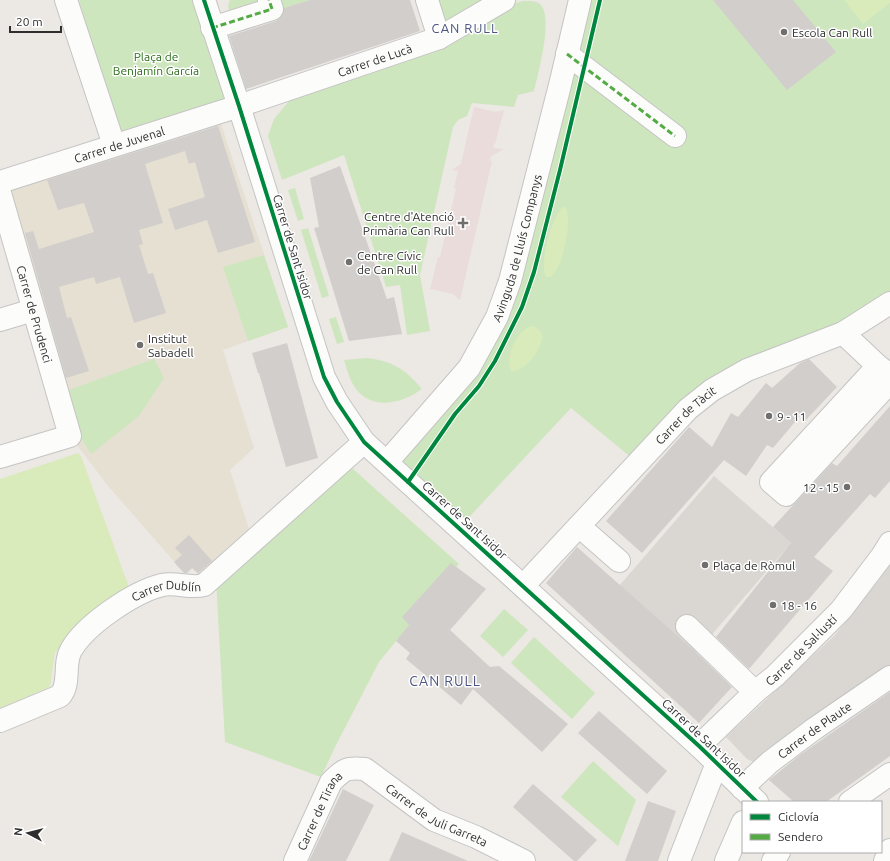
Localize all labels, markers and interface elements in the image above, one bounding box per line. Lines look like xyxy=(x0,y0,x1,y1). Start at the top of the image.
scale bar xyxy=(10,8,61,34)
text: 20 m xyxy=(16,15,43,28)
district label: CAN RULL xyxy=(431,21,499,35)
place label: Escola Can Rull xyxy=(792,26,872,39)
marker: Escola Can Rull xyxy=(779,27,789,37)
street label: Carrer de Lucà xyxy=(336,41,413,79)
park label: Plaça de Benjamín García xyxy=(113,50,199,77)
street label: Carrer de Juvenal xyxy=(72,124,166,165)
street label: Avinguda de Lluís Companys xyxy=(489,173,543,324)
street label: Carrer de Sant Isidor xyxy=(271,193,315,302)
place label: Centre d'Atenció Primària Can Rull xyxy=(363,210,454,237)
marker: Centre d'Atenció Primària Can Rull xyxy=(457,217,469,229)
place label: Centre Cívic de Can Rull xyxy=(357,249,421,276)
marker: Centre Cívic de Can Rull xyxy=(344,257,354,267)
street label: Carrer de Prudenci xyxy=(15,264,55,364)
place label: Institut Sabadell xyxy=(148,332,194,359)
marker: Institut Sabadell xyxy=(135,340,145,350)
street label: Carrer de Tàcit xyxy=(652,383,718,447)
place label: 9 - 11 xyxy=(777,410,806,423)
marker: 9 - 11 xyxy=(764,411,774,421)
street label: Carrer de Sant Isidor xyxy=(420,479,510,562)
place label: 12 - 15 xyxy=(803,481,839,494)
marker: 12 - 15 xyxy=(842,482,852,492)
place label: Plaça de Ròmul xyxy=(713,559,795,572)
marker: Plaça de Ròmul xyxy=(700,560,710,570)
street label: Carrer Dublín xyxy=(129,578,201,603)
place label: 18 - 16 xyxy=(781,599,817,612)
marker: 18 - 16 xyxy=(768,600,778,610)
street label: Carrer de Sal·lustí xyxy=(763,611,840,688)
district label: CAN RULL xyxy=(409,673,481,689)
street label: Carrer de Sant Isidor xyxy=(660,696,749,780)
street label: Carrer de Plaute xyxy=(775,699,854,761)
street label: Carrer de Tirana xyxy=(294,768,344,852)
street label: Carrer de Juli Garreta xyxy=(384,780,490,848)
legend xyxy=(742,801,882,853)
text: Ciclovía xyxy=(778,810,819,823)
north arrow xyxy=(8,813,48,853)
text: N xyxy=(12,827,25,837)
text: Sendero xyxy=(778,830,823,843)

